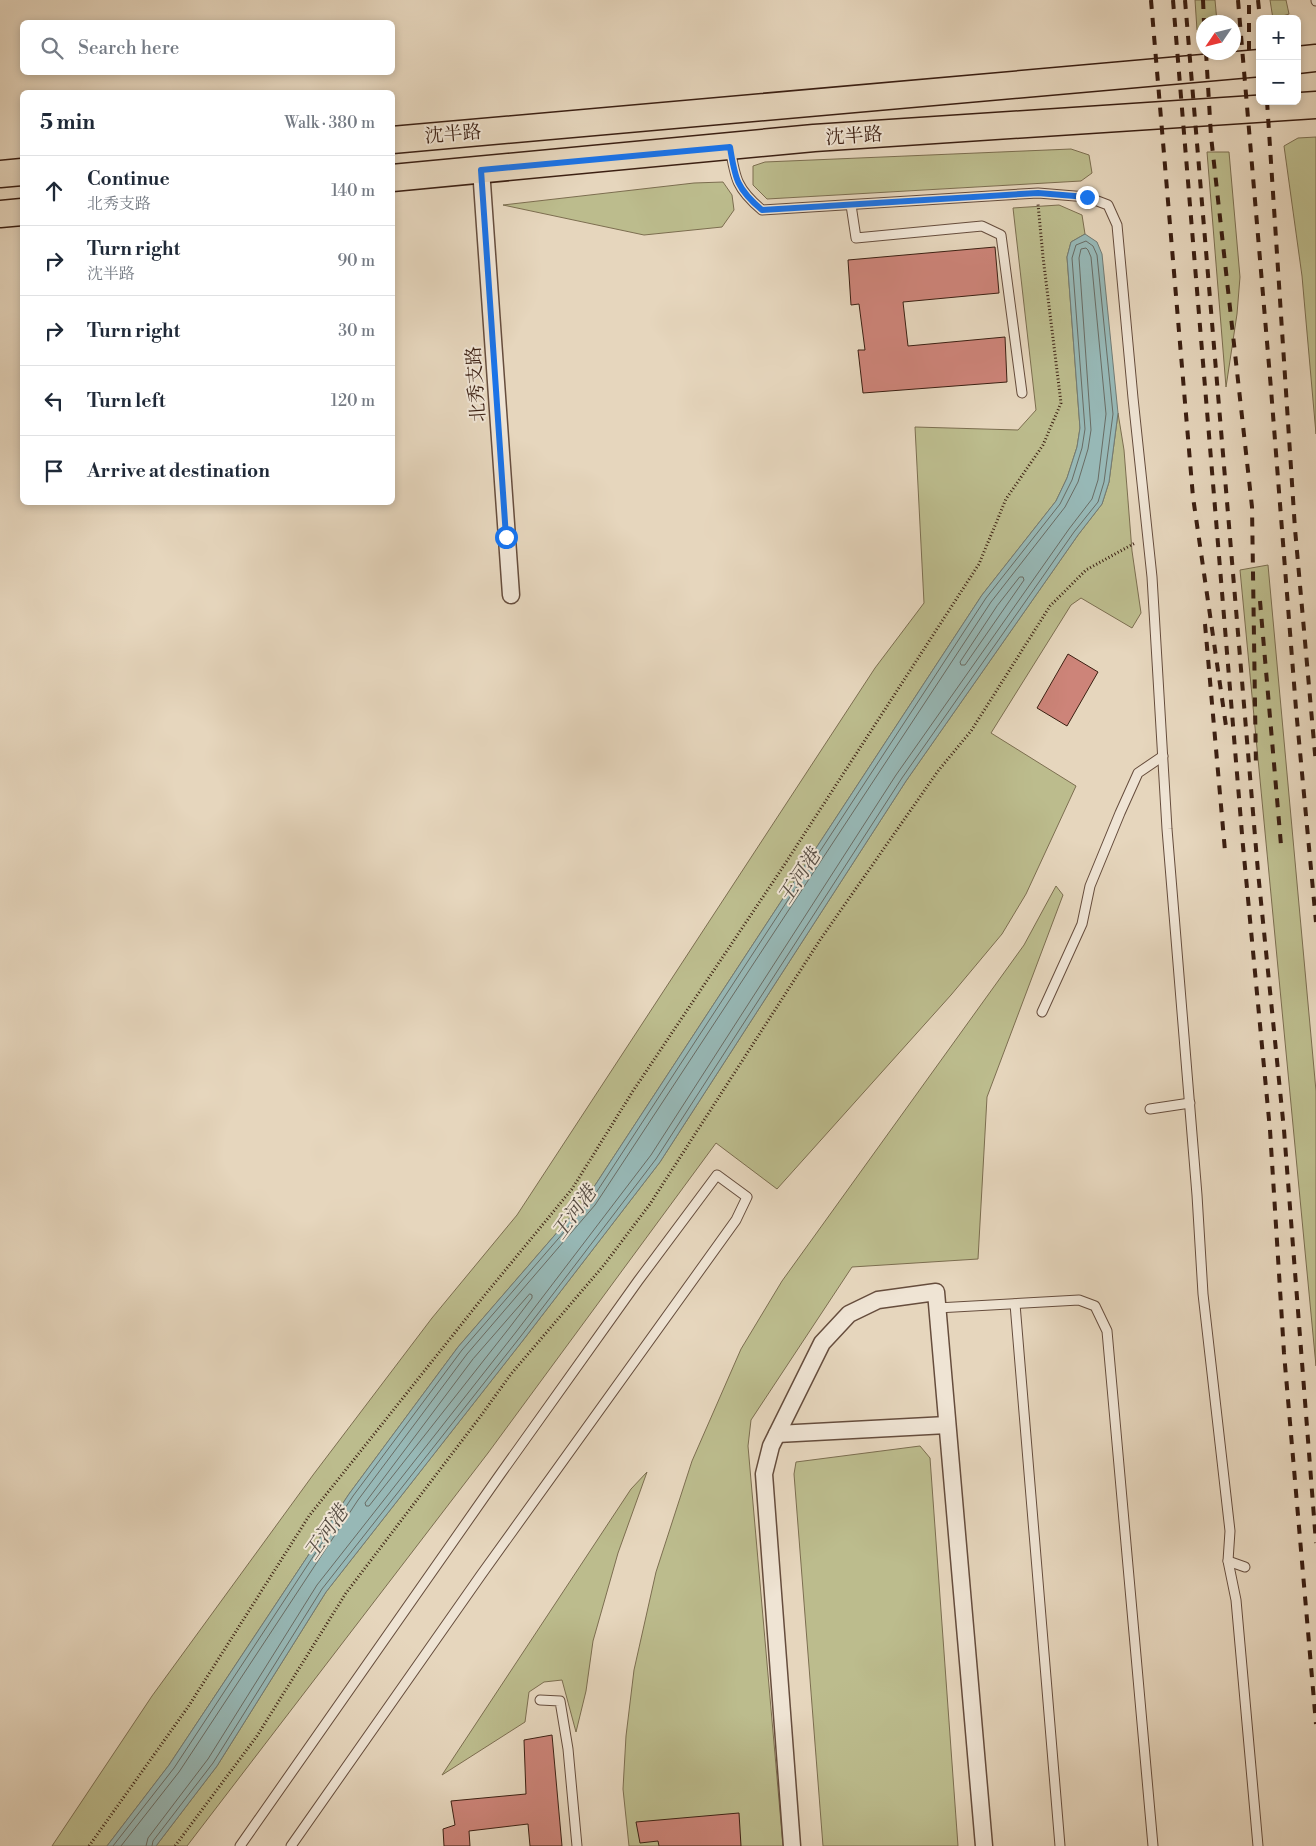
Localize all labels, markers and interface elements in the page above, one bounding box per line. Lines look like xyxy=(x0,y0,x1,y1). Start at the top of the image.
north arrow xyxy=(1196,15,1241,60)
map controls xyxy=(1256,15,1301,105)
button: + xyxy=(1256,15,1301,60)
search box xyxy=(20,20,395,75)
icon: search xyxy=(38,34,66,62)
text: Search here xyxy=(78,36,179,60)
button: − xyxy=(1256,60,1301,105)
text: 5 min xyxy=(40,110,95,136)
text: Walk · 380 m xyxy=(285,113,375,133)
street label: 沈半路 xyxy=(424,120,482,148)
street label: 沈半路 xyxy=(825,122,883,150)
text: Continue xyxy=(87,167,170,191)
icon: ahead xyxy=(40,177,68,205)
text: 140 m xyxy=(331,181,375,201)
route end xyxy=(1076,186,1099,209)
text: 北秀支路 xyxy=(87,194,151,214)
text: Turn right xyxy=(87,237,180,261)
icon: right xyxy=(40,247,68,275)
text: 90 m xyxy=(337,251,375,271)
text: 沈半路 xyxy=(87,264,135,284)
icon: right xyxy=(40,317,68,345)
text: Turn right xyxy=(87,319,180,343)
text: 30 m xyxy=(338,321,375,341)
street label: 北秀支路 xyxy=(461,345,491,423)
icon: left xyxy=(40,387,68,415)
text: Turn left xyxy=(87,389,166,413)
text: 120 m xyxy=(331,391,375,411)
icon: arrive xyxy=(40,457,68,485)
text: Arrive at destination xyxy=(87,459,270,483)
route start xyxy=(495,526,518,549)
water label: 王河港 xyxy=(773,843,828,909)
water label: 王河港 xyxy=(547,1179,605,1245)
water label: 王河港 xyxy=(300,1499,356,1565)

